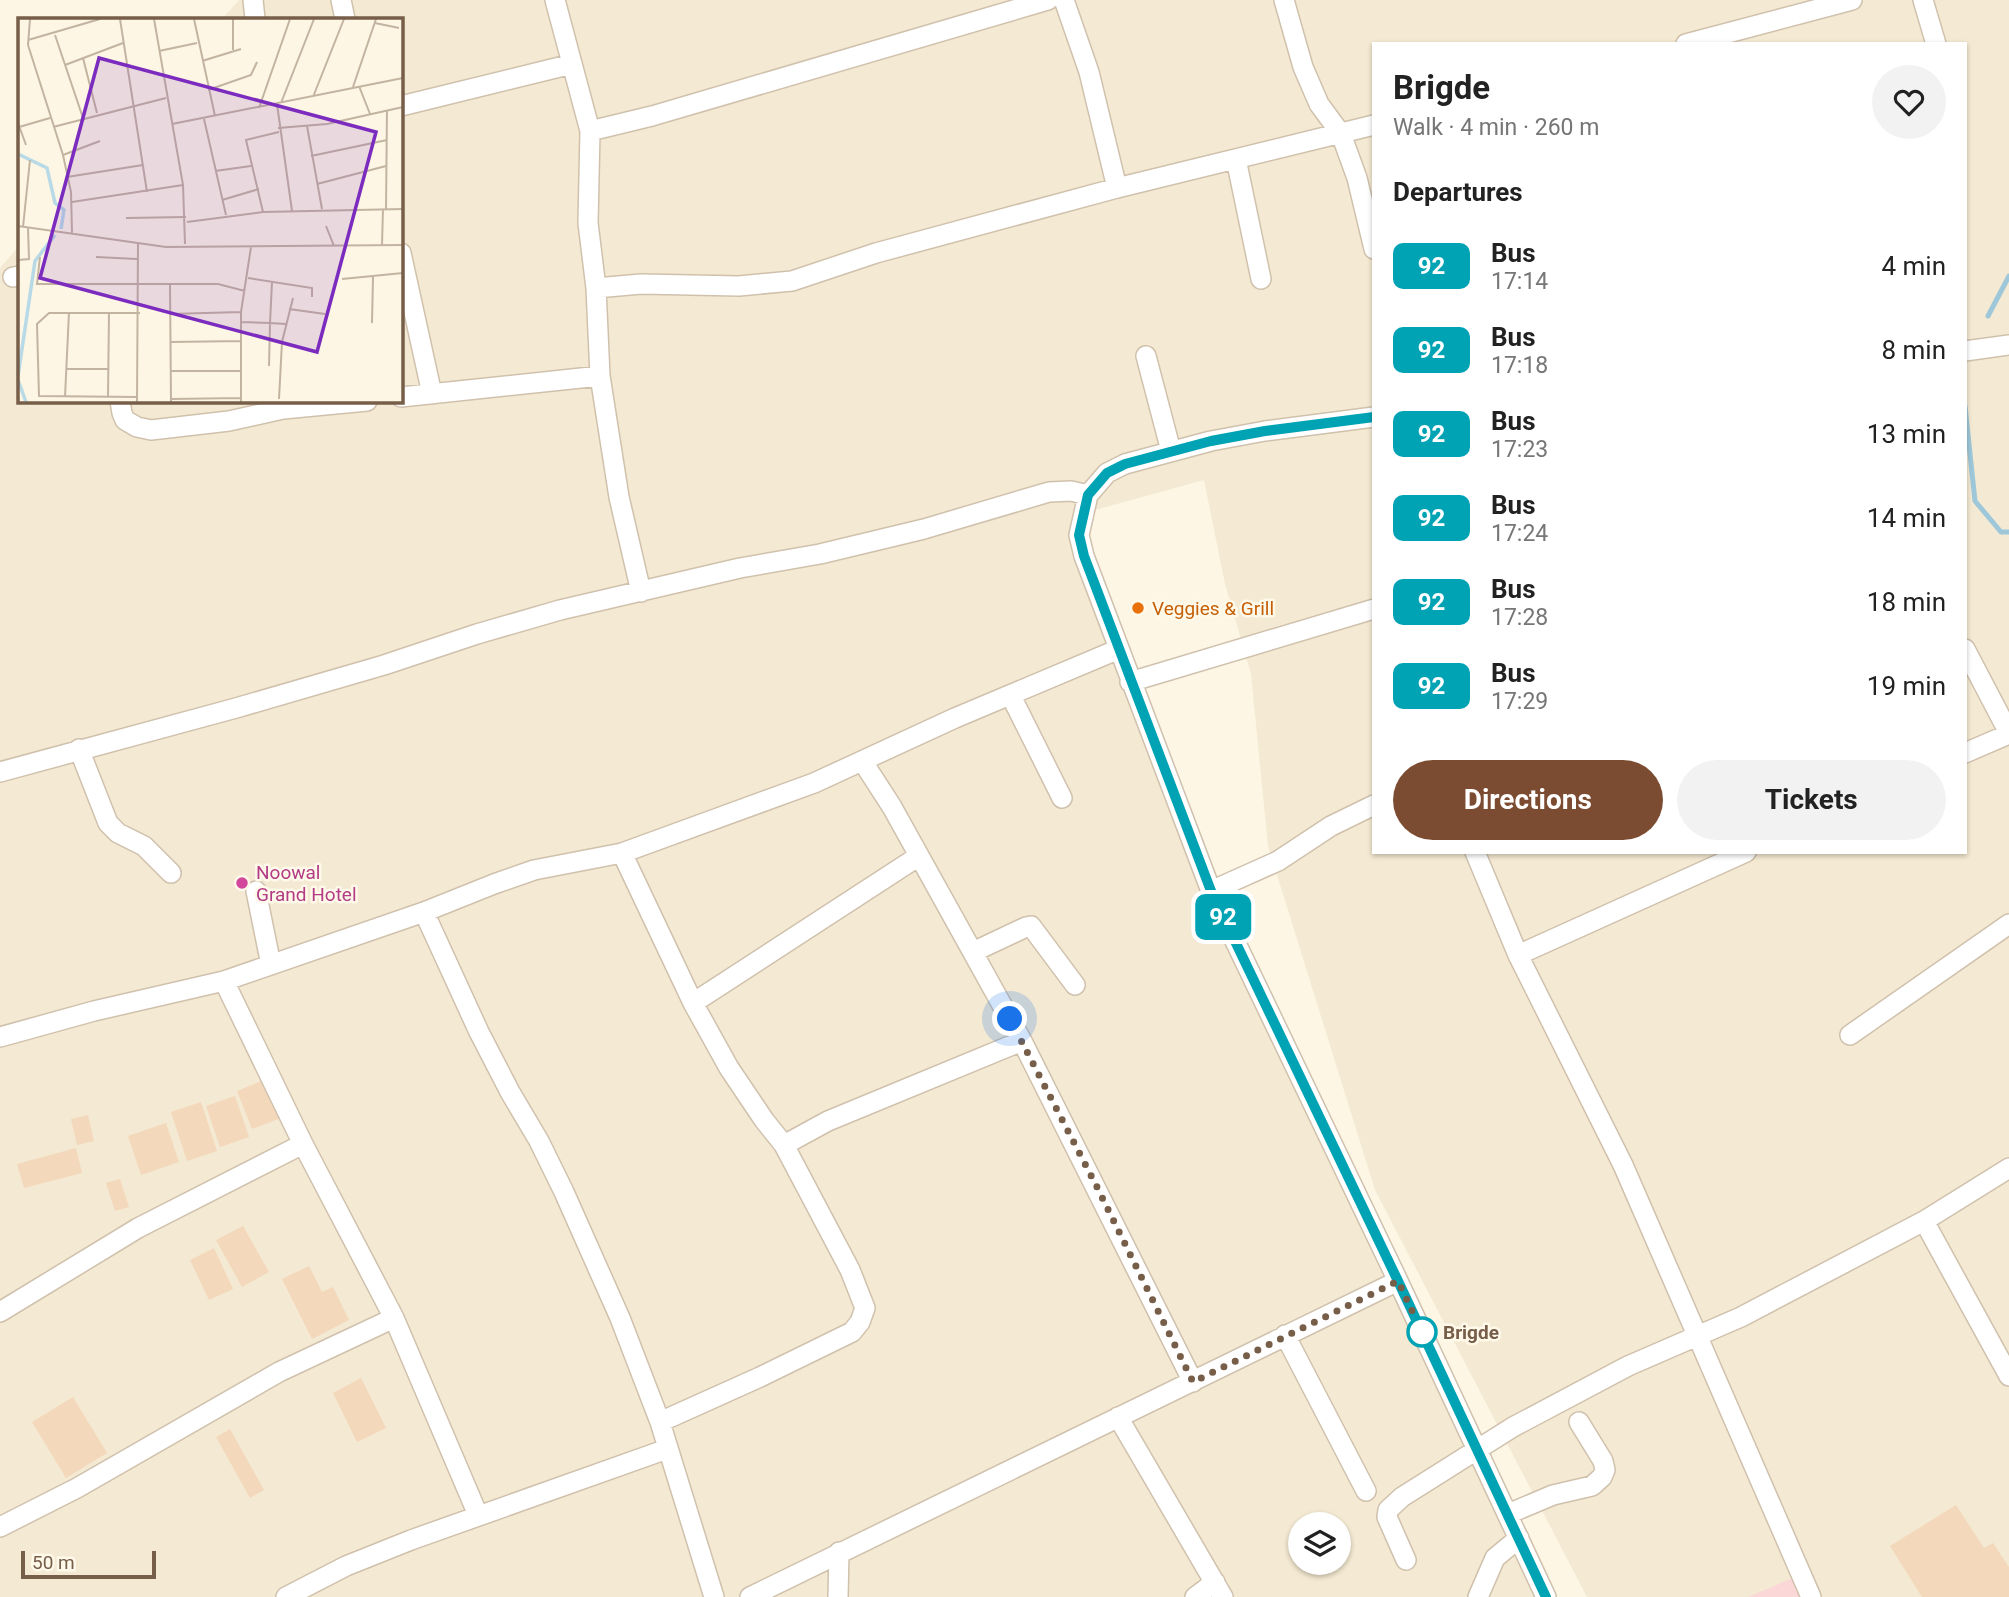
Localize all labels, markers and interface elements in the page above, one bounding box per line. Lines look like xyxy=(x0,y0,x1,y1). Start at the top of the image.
inset map xyxy=(18,18,402,402)
button: heart xyxy=(1872,65,1946,139)
text: Brigde xyxy=(1393,68,1490,107)
text: Walk · 4 min · 260 m xyxy=(1393,114,1599,141)
text: Departures xyxy=(1393,177,1523,207)
text: Bus xyxy=(1491,238,1536,268)
text: 4 min xyxy=(1881,251,1946,281)
text: 92 xyxy=(1418,252,1445,280)
text: 17:14 xyxy=(1491,268,1548,295)
text: Bus xyxy=(1491,322,1536,352)
text: 8 min xyxy=(1881,335,1946,365)
text: 92 xyxy=(1418,336,1445,364)
text: 17:18 xyxy=(1491,352,1548,379)
text: Bus xyxy=(1491,406,1536,436)
text: 13 min xyxy=(1867,419,1946,449)
text: 92 xyxy=(1418,420,1445,448)
text: 17:23 xyxy=(1491,436,1548,463)
text: Bus xyxy=(1491,490,1536,520)
text: 14 min xyxy=(1867,503,1946,533)
text: 92 xyxy=(1418,504,1445,532)
text: 17:24 xyxy=(1491,520,1548,547)
text: Bus xyxy=(1491,574,1536,604)
text: 18 min xyxy=(1867,587,1946,617)
text: 92 xyxy=(1418,588,1445,616)
place label: Veggies & Grill xyxy=(1152,597,1274,620)
marker: Veggies & Grill xyxy=(1130,600,1146,616)
text: 17:28 xyxy=(1491,604,1548,631)
text: Bus xyxy=(1491,658,1536,688)
text: 19 min xyxy=(1867,671,1946,701)
text: 92 xyxy=(1418,672,1445,700)
text: 17:29 xyxy=(1491,688,1548,715)
button: Directions xyxy=(1393,760,1663,840)
button: Tickets xyxy=(1677,760,1946,840)
place label: Noowal Grand Hotel xyxy=(256,861,357,906)
marker: Noowal Grand Hotel xyxy=(234,875,250,891)
line badge: 92 xyxy=(1192,894,1254,940)
text: 92 xyxy=(1209,903,1237,931)
your location xyxy=(992,1001,1027,1036)
marker: Brigde xyxy=(1407,1317,1437,1347)
place label: Brigde xyxy=(1443,1321,1499,1344)
map controls xyxy=(1288,1512,1351,1575)
button: layers xyxy=(1288,1512,1351,1575)
scale bar xyxy=(21,1548,156,1580)
text: 50 m xyxy=(32,1551,75,1574)

